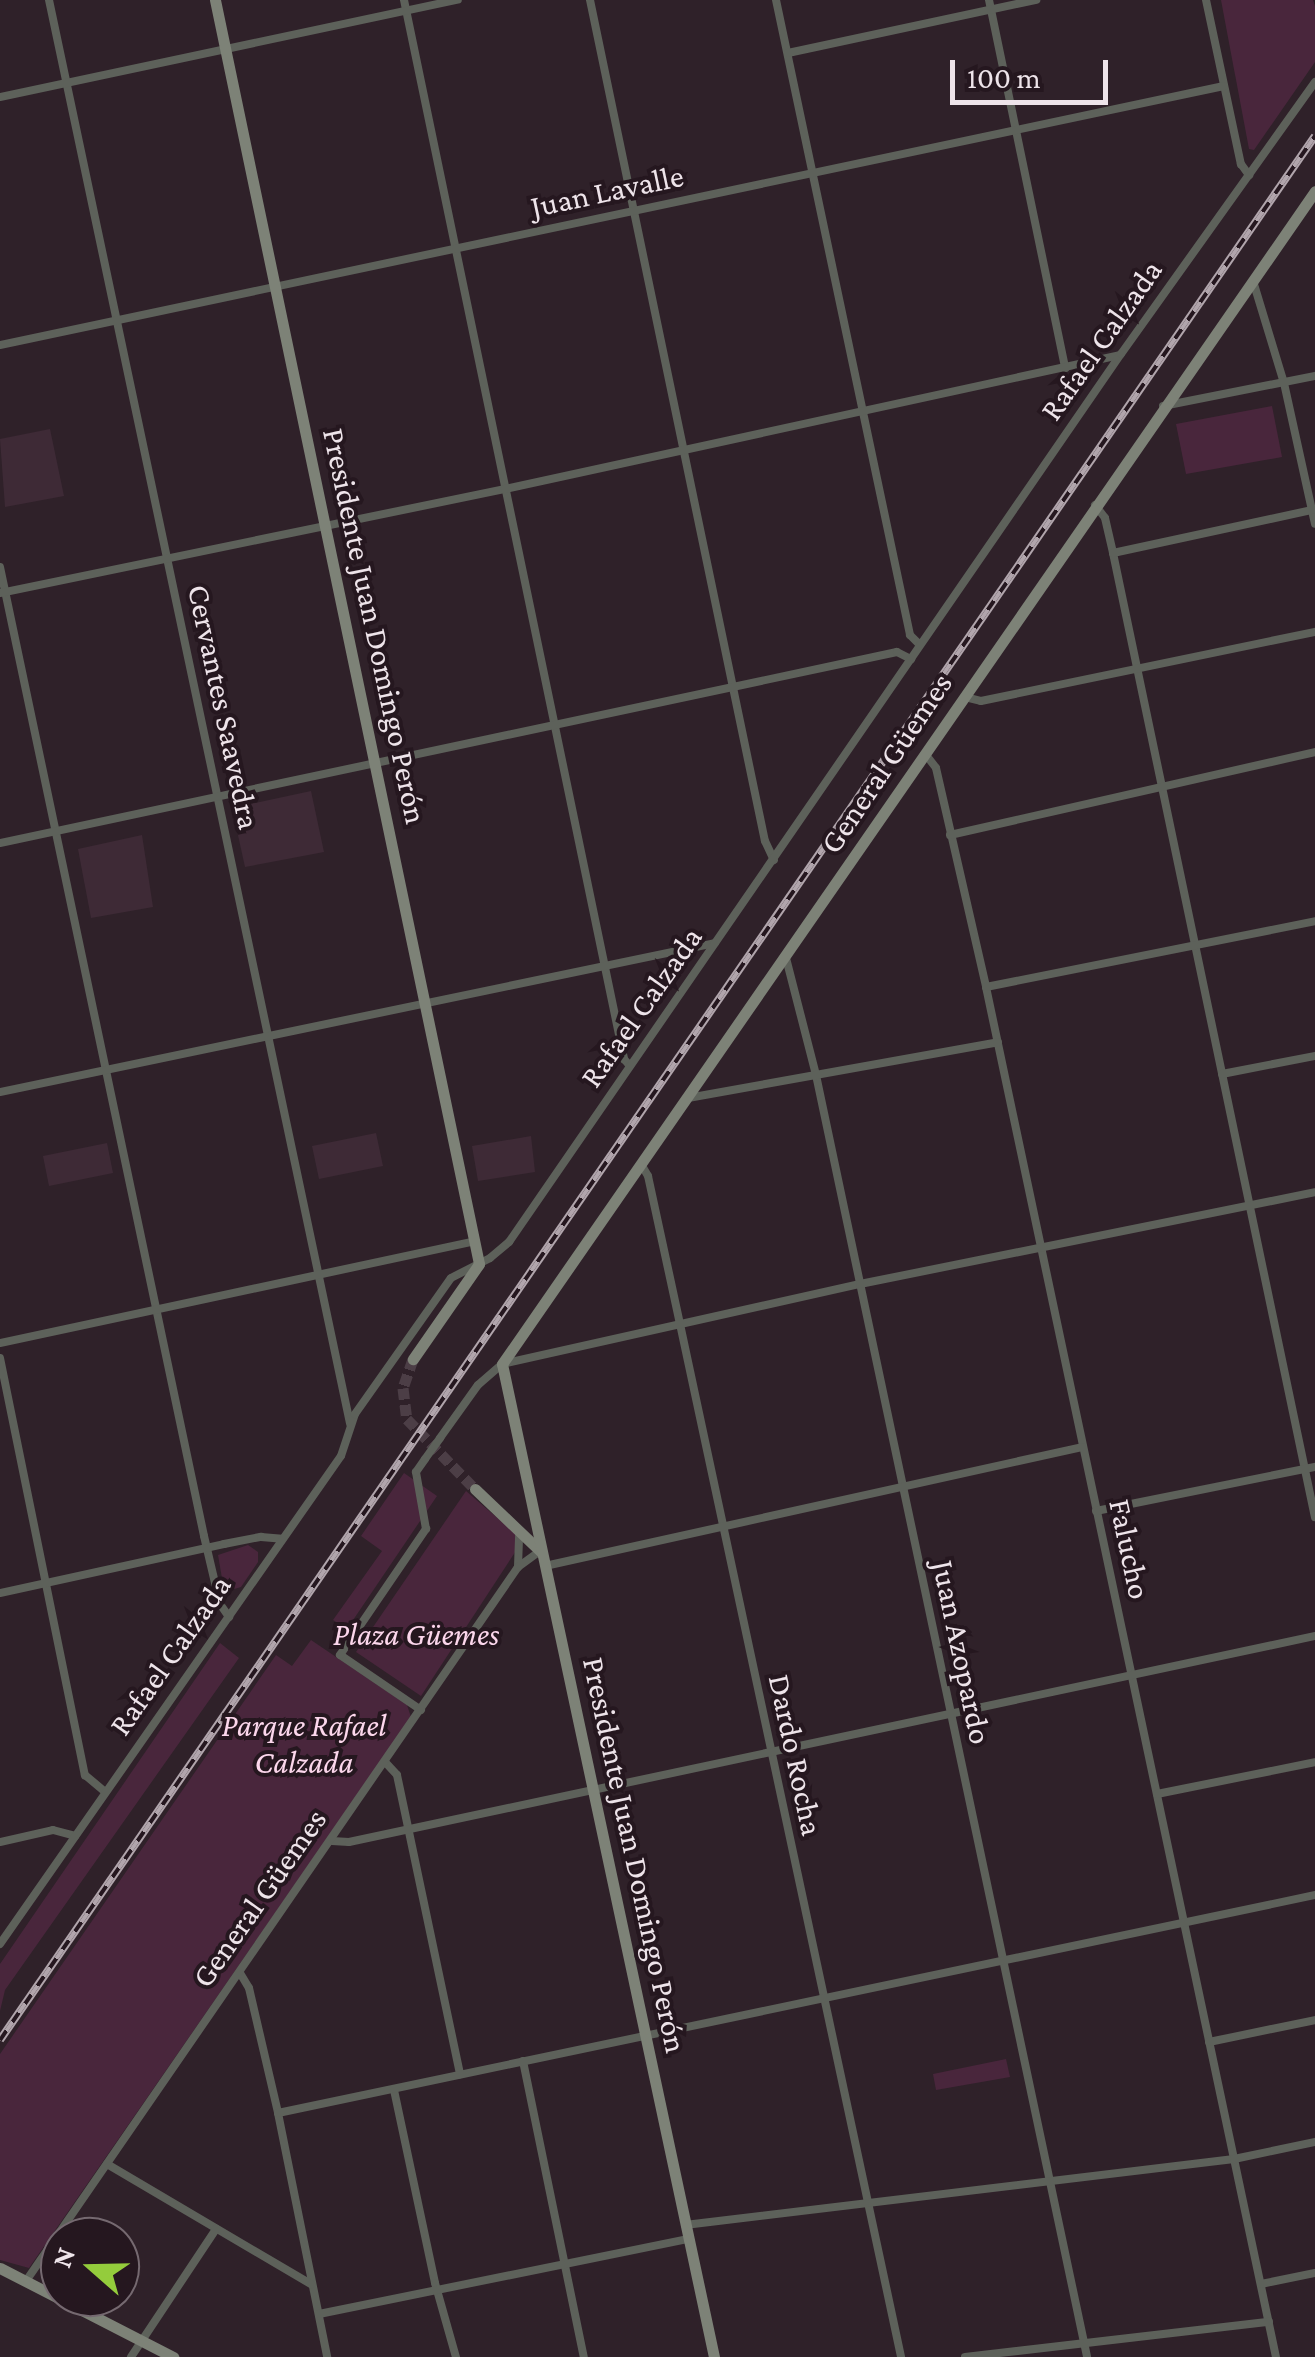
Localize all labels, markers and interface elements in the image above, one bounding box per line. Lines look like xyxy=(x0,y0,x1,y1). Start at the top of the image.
scale bar xyxy=(955,40,1112,102)
text: 100 m xyxy=(967,61,1041,94)
street label: Juan Lavalle xyxy=(527,156,687,226)
street label: Rafael Calzada xyxy=(1032,252,1170,428)
street label: Presidente Juan Domingo Perón xyxy=(314,425,436,827)
street label: Cervantes Saavedra xyxy=(179,581,269,833)
street label: General Güemes xyxy=(812,666,960,860)
street label: Rafael Calzada xyxy=(572,919,710,1095)
street label: Falucho xyxy=(1101,1495,1159,1603)
street label: Juan Azopardo xyxy=(924,1556,1000,1748)
street label: Rafael Calzada xyxy=(101,1567,239,1743)
park label: Plaza Güemes xyxy=(333,1615,499,1653)
street label: Presidente Juan Domingo Perón xyxy=(574,1654,696,2056)
street label: Dardo Rocha xyxy=(760,1671,832,1839)
park label: Parque Rafael Calzada xyxy=(222,1707,386,1782)
street label: General Güemes xyxy=(183,1801,335,1995)
north arrow xyxy=(40,2217,140,2317)
text: N xyxy=(45,2243,81,2272)

